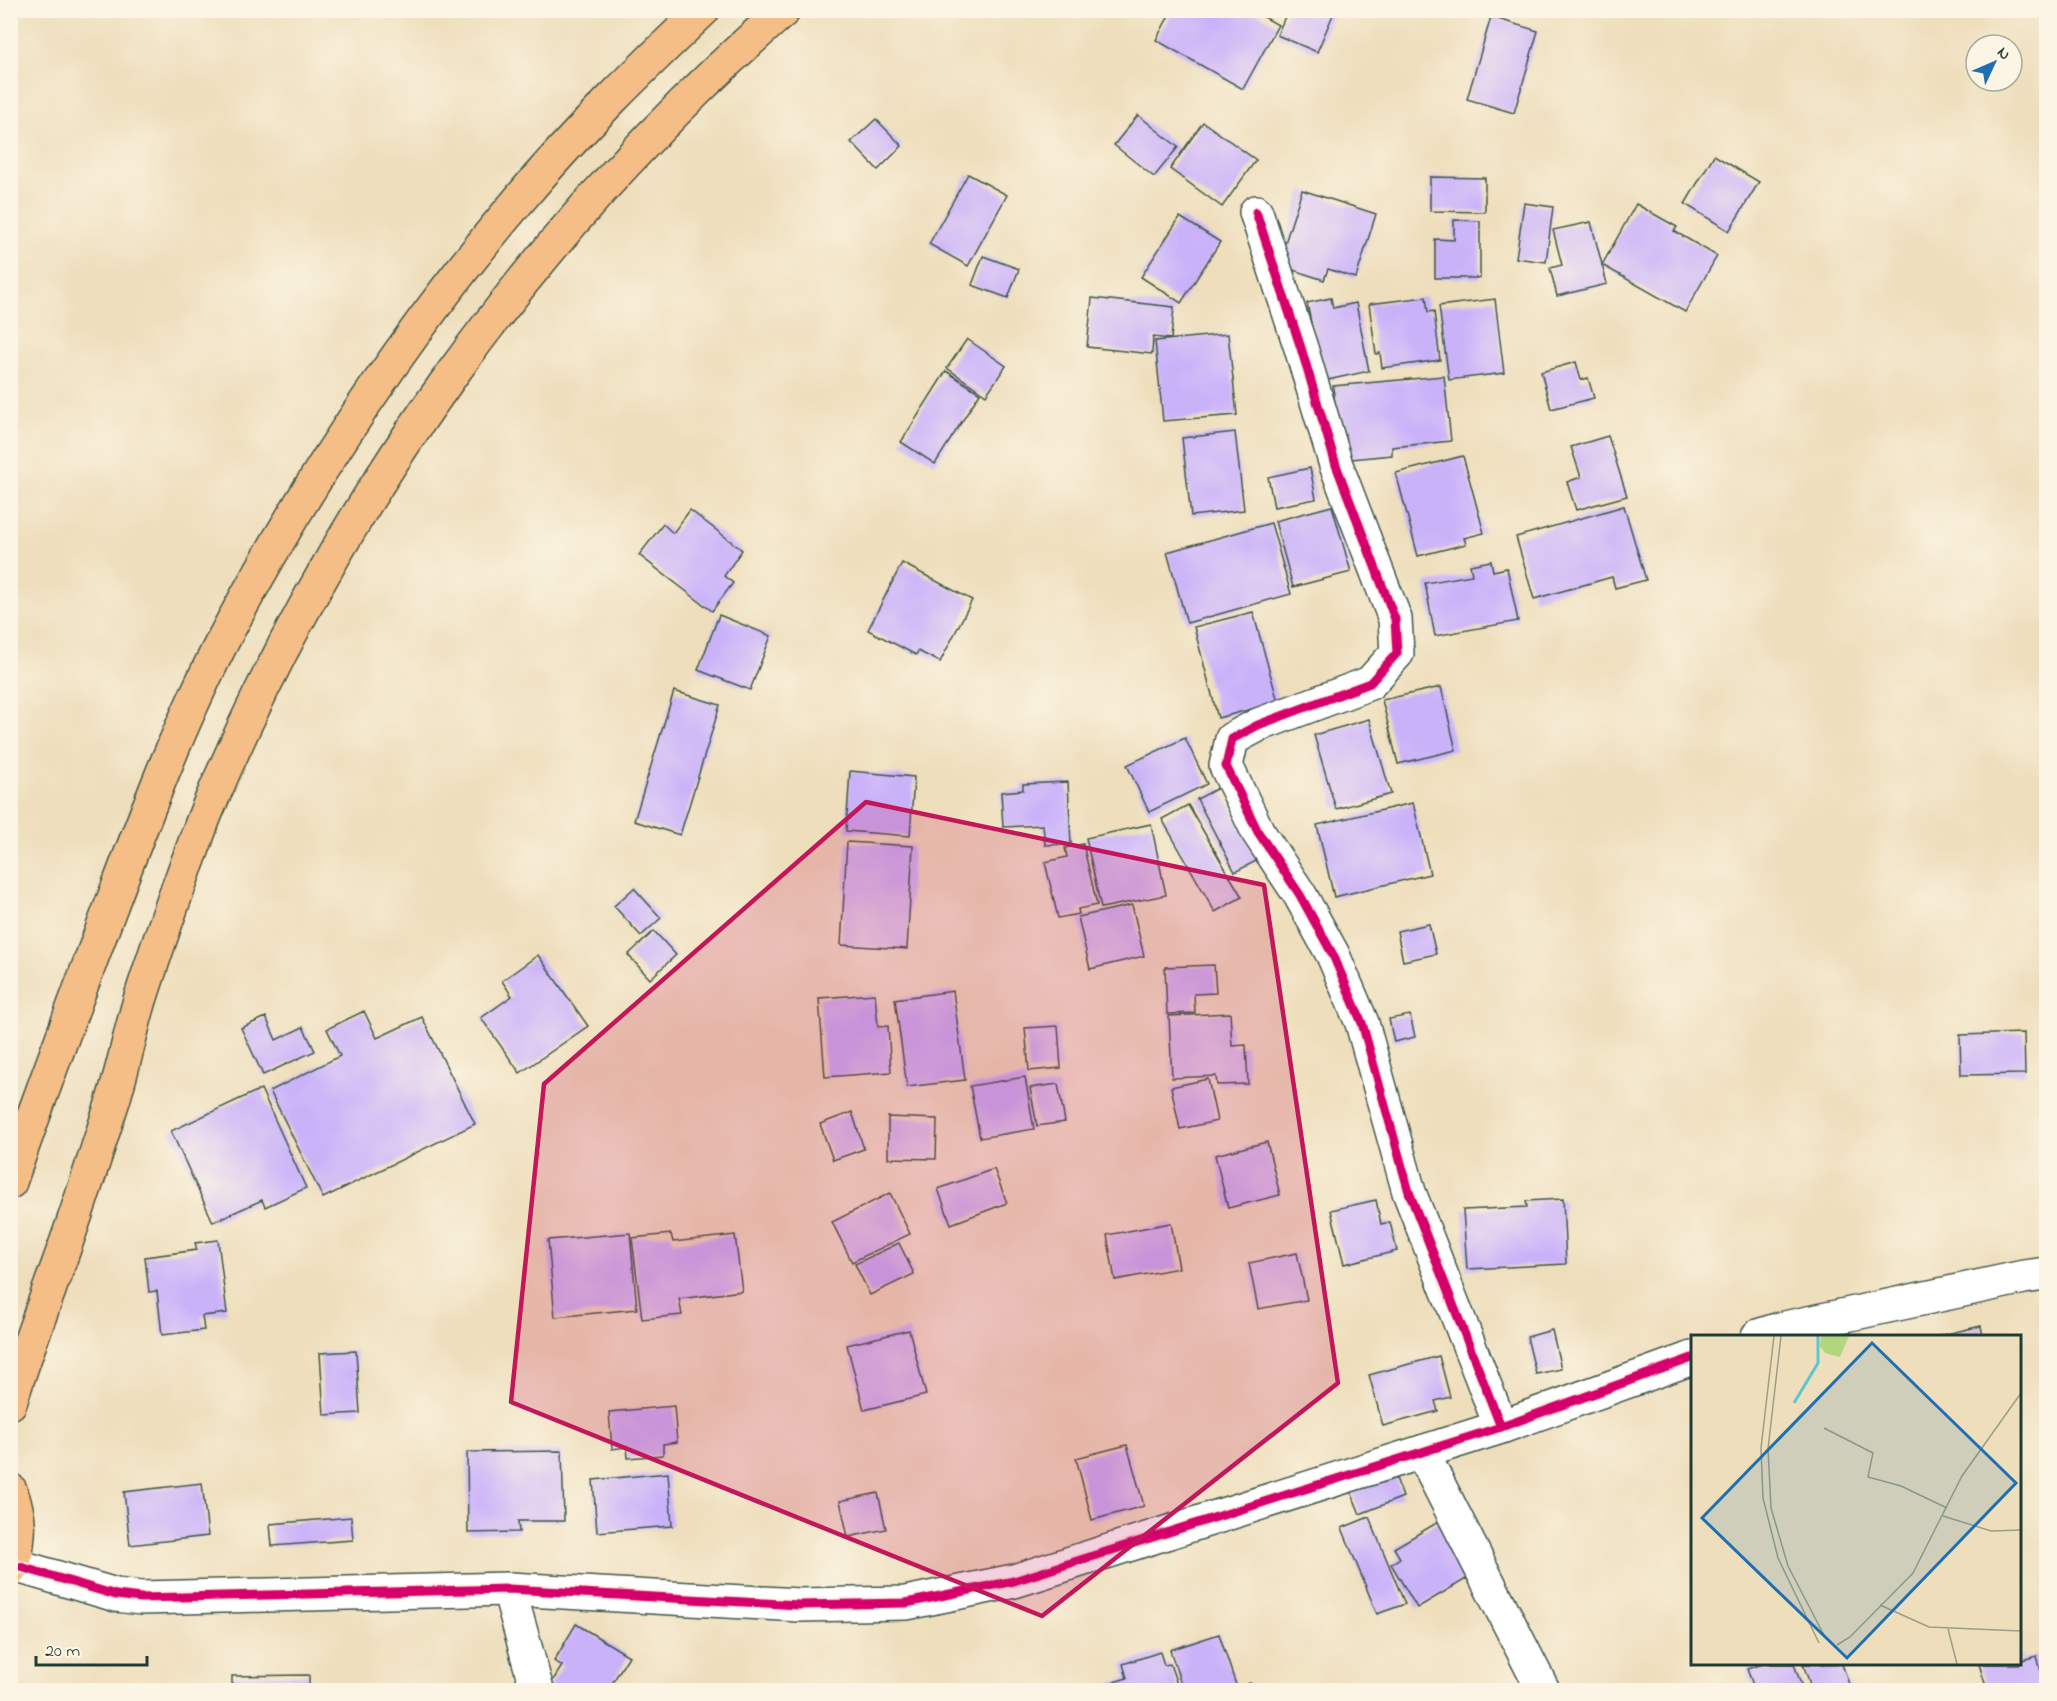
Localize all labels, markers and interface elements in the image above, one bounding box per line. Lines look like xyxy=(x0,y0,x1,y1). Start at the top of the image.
north arrow xyxy=(1964,33,2024,93)
text: N xyxy=(1991,42,2016,66)
inset map xyxy=(1691,1335,2021,1665)
scale bar xyxy=(36,1629,147,1667)
text: 20 m xyxy=(45,1639,80,1665)

